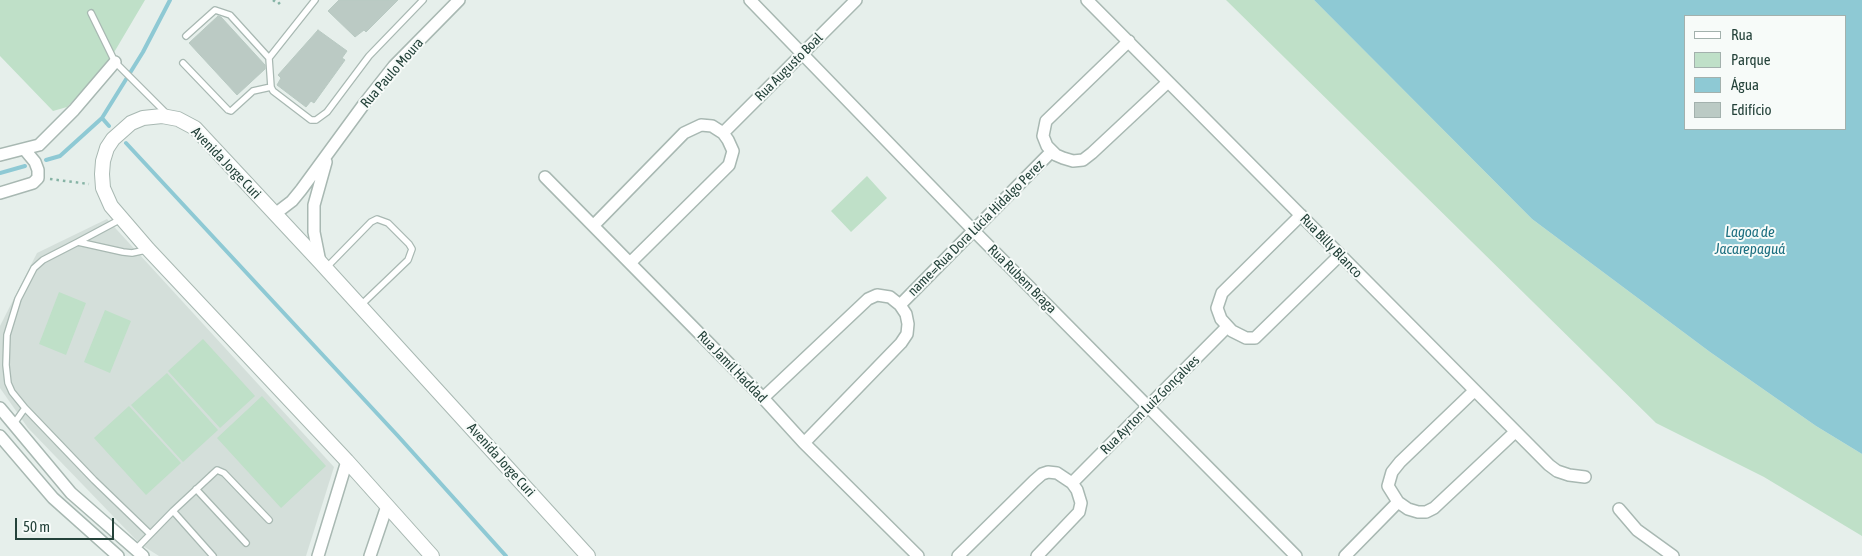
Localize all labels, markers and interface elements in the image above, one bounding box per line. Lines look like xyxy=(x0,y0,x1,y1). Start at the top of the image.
legend xyxy=(1684,15,1847,130)
text: Rua xyxy=(1731,26,1753,43)
street label: Rua Augusto Boal xyxy=(751,29,827,105)
street label: Rua Paulo Moura xyxy=(357,35,427,111)
text: Parque xyxy=(1731,51,1771,68)
text: Água xyxy=(1731,76,1759,93)
text: Edifício xyxy=(1731,101,1772,118)
street label: Avenida Jorge Curi xyxy=(188,124,264,202)
street label: name=Rua Dora Lúcia Hidalgo Perez xyxy=(904,156,1048,300)
street label: Rua Billy Blanco xyxy=(1296,211,1366,281)
water label: Lagoa de Jacarepaguá xyxy=(1715,223,1785,258)
street label: Rua Rubem Braga xyxy=(984,241,1060,317)
street label: Rua Jamil Haddad xyxy=(694,328,770,406)
street label: Rua Ayrton Luiz Gonçalves xyxy=(1097,352,1203,458)
street label: Avenida Jorge Curi xyxy=(464,420,538,500)
scale bar xyxy=(18,508,116,540)
text: 50 m xyxy=(23,518,50,535)

